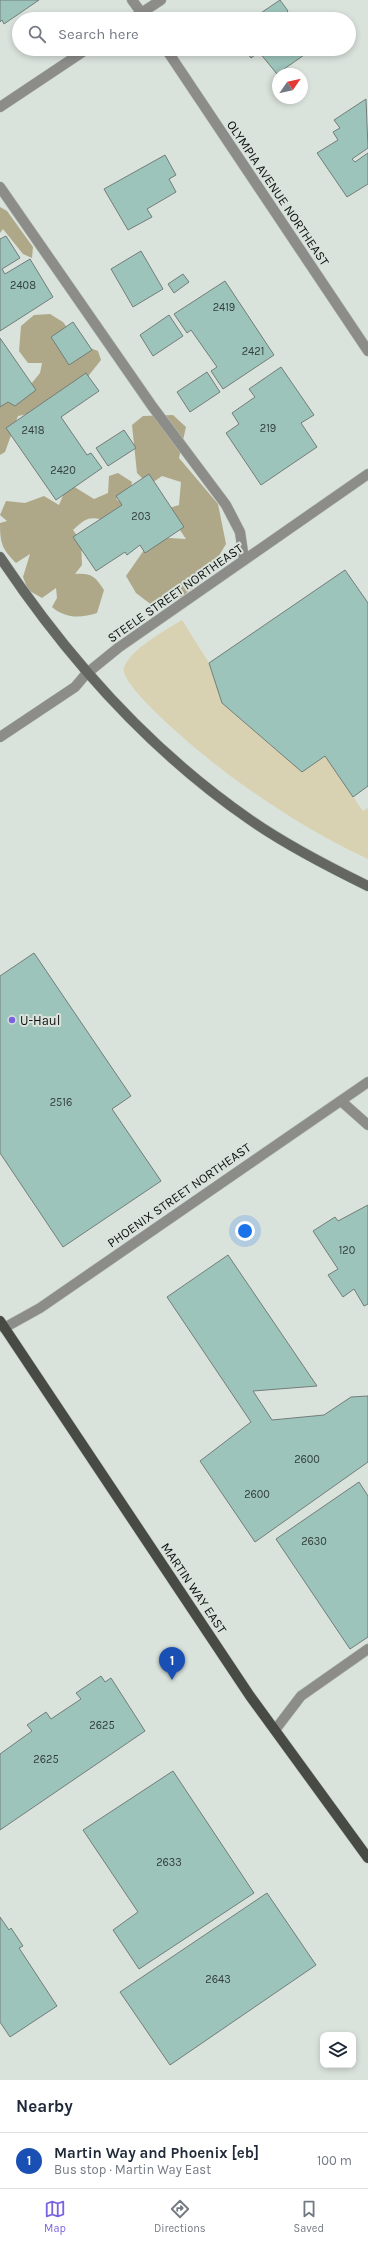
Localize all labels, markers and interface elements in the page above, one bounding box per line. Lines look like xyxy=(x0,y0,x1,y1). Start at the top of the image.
search box xyxy=(12,12,356,56)
icon: search xyxy=(26,23,48,45)
text: Search here xyxy=(58,25,139,43)
north arrow xyxy=(272,68,308,104)
street label: OLYMPIA AVENUE NORTHEAST xyxy=(224,117,333,269)
house number: 2408 xyxy=(10,279,36,292)
house number: 2419 xyxy=(213,301,235,314)
house number: 2421 xyxy=(242,345,264,358)
house number: 219 xyxy=(260,422,276,435)
house number: 2418 xyxy=(22,424,45,437)
house number: 2420 xyxy=(50,464,76,477)
house number: 203 xyxy=(131,510,151,523)
street label: STEELE STREET NORTHEAST xyxy=(105,540,246,645)
place label: U-Haul xyxy=(20,1013,60,1028)
marker: U-Haul xyxy=(7,1015,17,1025)
house number: 2516 xyxy=(50,1096,72,1109)
street label: PHOENIX STREET NORTHEAST xyxy=(104,1139,254,1250)
your location xyxy=(235,1221,255,1241)
house number: 120 xyxy=(339,1244,355,1257)
house number: 2600 xyxy=(294,1453,320,1466)
house number: 2600 xyxy=(244,1488,270,1501)
house number: 2630 xyxy=(301,1535,327,1548)
street label: MARTIN WAY EAST xyxy=(158,1540,230,1637)
pin: 1 xyxy=(159,1647,185,1680)
house number: 2625 xyxy=(89,1719,115,1732)
house number: 2625 xyxy=(33,1753,59,1766)
house number: 2633 xyxy=(156,1856,182,1869)
house number: 2643 xyxy=(205,1973,231,1986)
map controls xyxy=(320,2032,356,2068)
button: layers xyxy=(320,2032,356,2068)
text: Nearby xyxy=(16,2096,73,2116)
text: Martin Way and Phoenix [eb] xyxy=(54,2144,259,2162)
text: 1 xyxy=(27,2153,31,2168)
text: 100 m xyxy=(317,2153,352,2168)
text: Bus stop · Martin Way East xyxy=(54,2162,211,2177)
tab: Map xyxy=(44,2198,66,2235)
tab: Directions xyxy=(154,2198,206,2235)
tab: Saved xyxy=(294,2198,324,2235)

